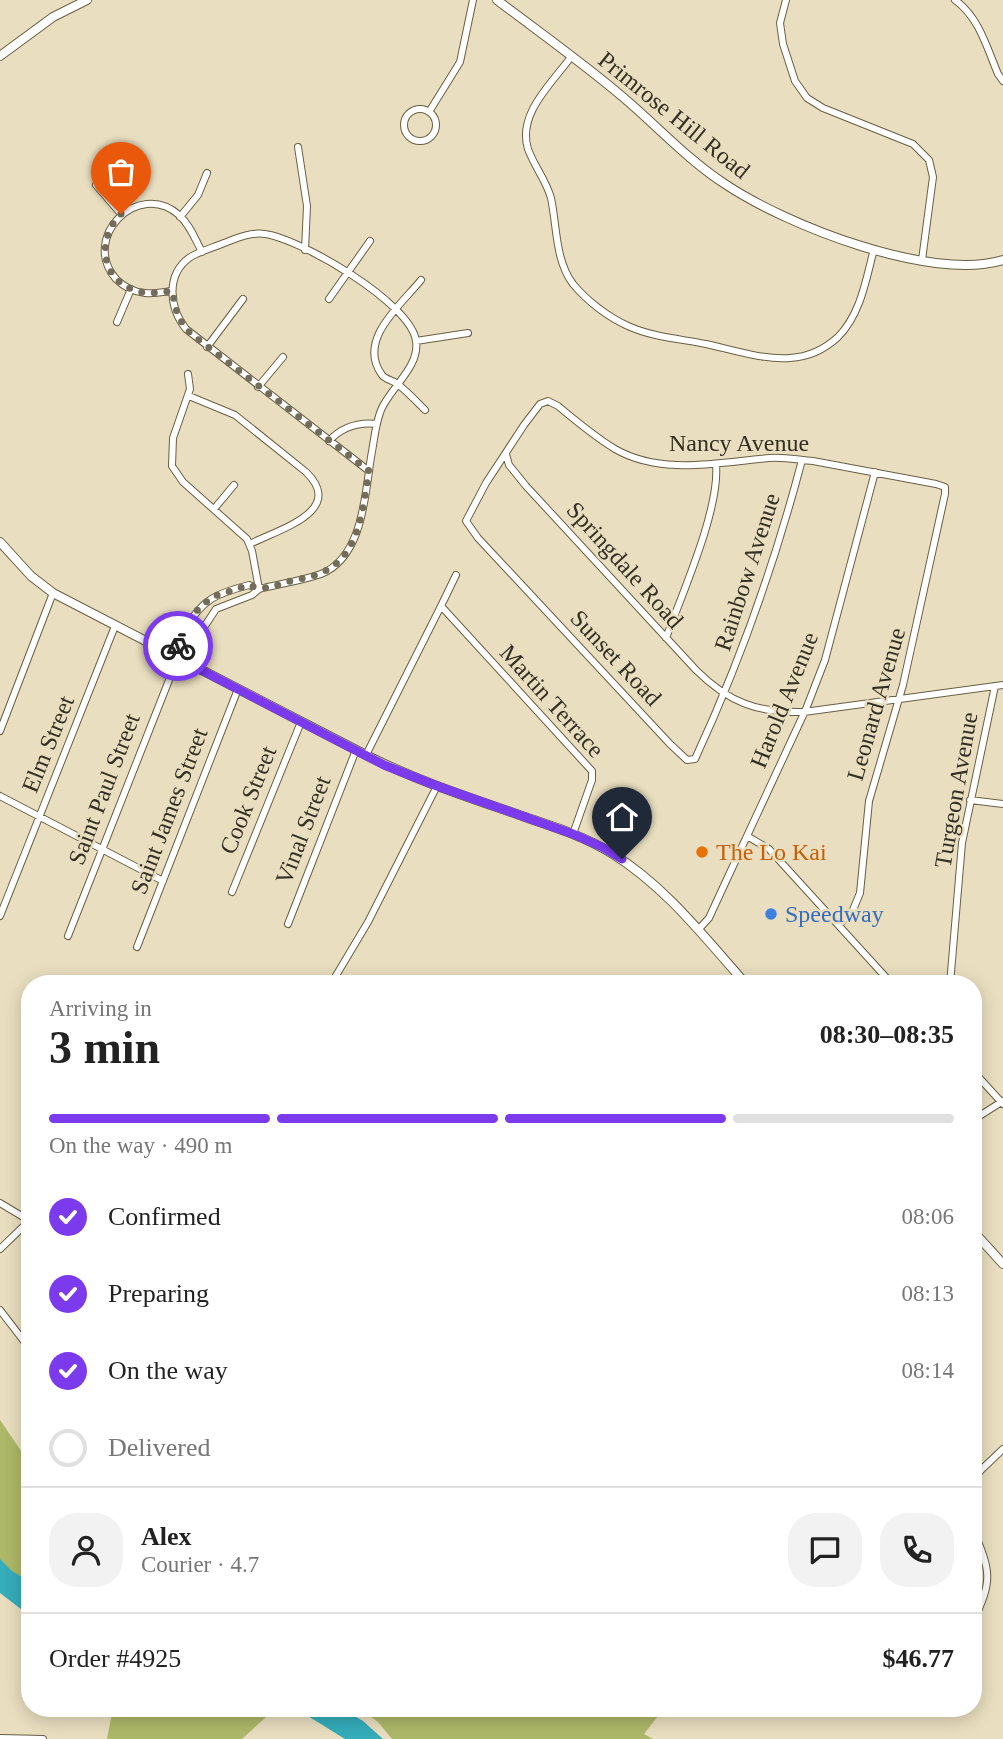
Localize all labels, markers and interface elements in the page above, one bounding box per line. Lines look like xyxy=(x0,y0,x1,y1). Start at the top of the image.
street label: Primrose Hill Road xyxy=(593,46,755,184)
pin xyxy=(91,142,151,214)
icon: bag xyxy=(102,153,140,191)
street label: Nancy Avenue xyxy=(669,430,809,456)
street label: Rainbow Avenue xyxy=(709,490,785,654)
street label: Springdale Road xyxy=(562,497,688,633)
street label: Sunset Road xyxy=(565,605,667,711)
courier xyxy=(143,611,213,681)
street label: Leonard Avenue xyxy=(842,625,910,783)
icon: bike xyxy=(159,627,197,665)
street label: Harold Avenue xyxy=(745,628,823,772)
street label: Martin Terrace xyxy=(495,639,609,763)
street label: Elm Street xyxy=(17,692,79,796)
street label: Saint Paul Street xyxy=(63,709,145,868)
street label: Turgeon Avenue xyxy=(930,710,982,870)
street label: Saint James Street xyxy=(125,724,213,898)
street label: Cook Street xyxy=(215,742,282,858)
street label: Vinal Street xyxy=(270,772,336,888)
pin xyxy=(592,787,652,859)
icon: home xyxy=(603,798,641,836)
place label: The Lo Kai xyxy=(716,839,827,865)
marker: The Lo Kai xyxy=(694,844,710,860)
place label: Speedway xyxy=(785,901,884,927)
marker: Speedway xyxy=(763,906,779,922)
text: Arriving in xyxy=(49,996,152,1021)
text: 08:30–08:35 xyxy=(820,1020,954,1049)
text: 3 min xyxy=(49,1022,160,1073)
text: On the way · 490 m xyxy=(49,1133,232,1158)
icon: check xyxy=(49,1198,87,1236)
text: Confirmed xyxy=(108,1202,221,1231)
text: 08:06 xyxy=(902,1204,954,1229)
icon: check xyxy=(49,1275,87,1313)
text: Preparing xyxy=(108,1279,209,1308)
text: 08:13 xyxy=(902,1281,954,1306)
icon: check xyxy=(49,1352,87,1390)
text: On the way xyxy=(108,1356,228,1385)
text: 08:14 xyxy=(902,1358,954,1383)
text: Delivered xyxy=(108,1433,211,1462)
button: person xyxy=(49,1513,123,1587)
button: chat xyxy=(788,1513,862,1587)
button: phone xyxy=(880,1513,954,1587)
text: Alex xyxy=(141,1522,192,1551)
text: Courier · 4.7 xyxy=(141,1552,259,1577)
text: Order #4925 xyxy=(49,1644,181,1673)
text: $46.77 xyxy=(883,1644,954,1673)

